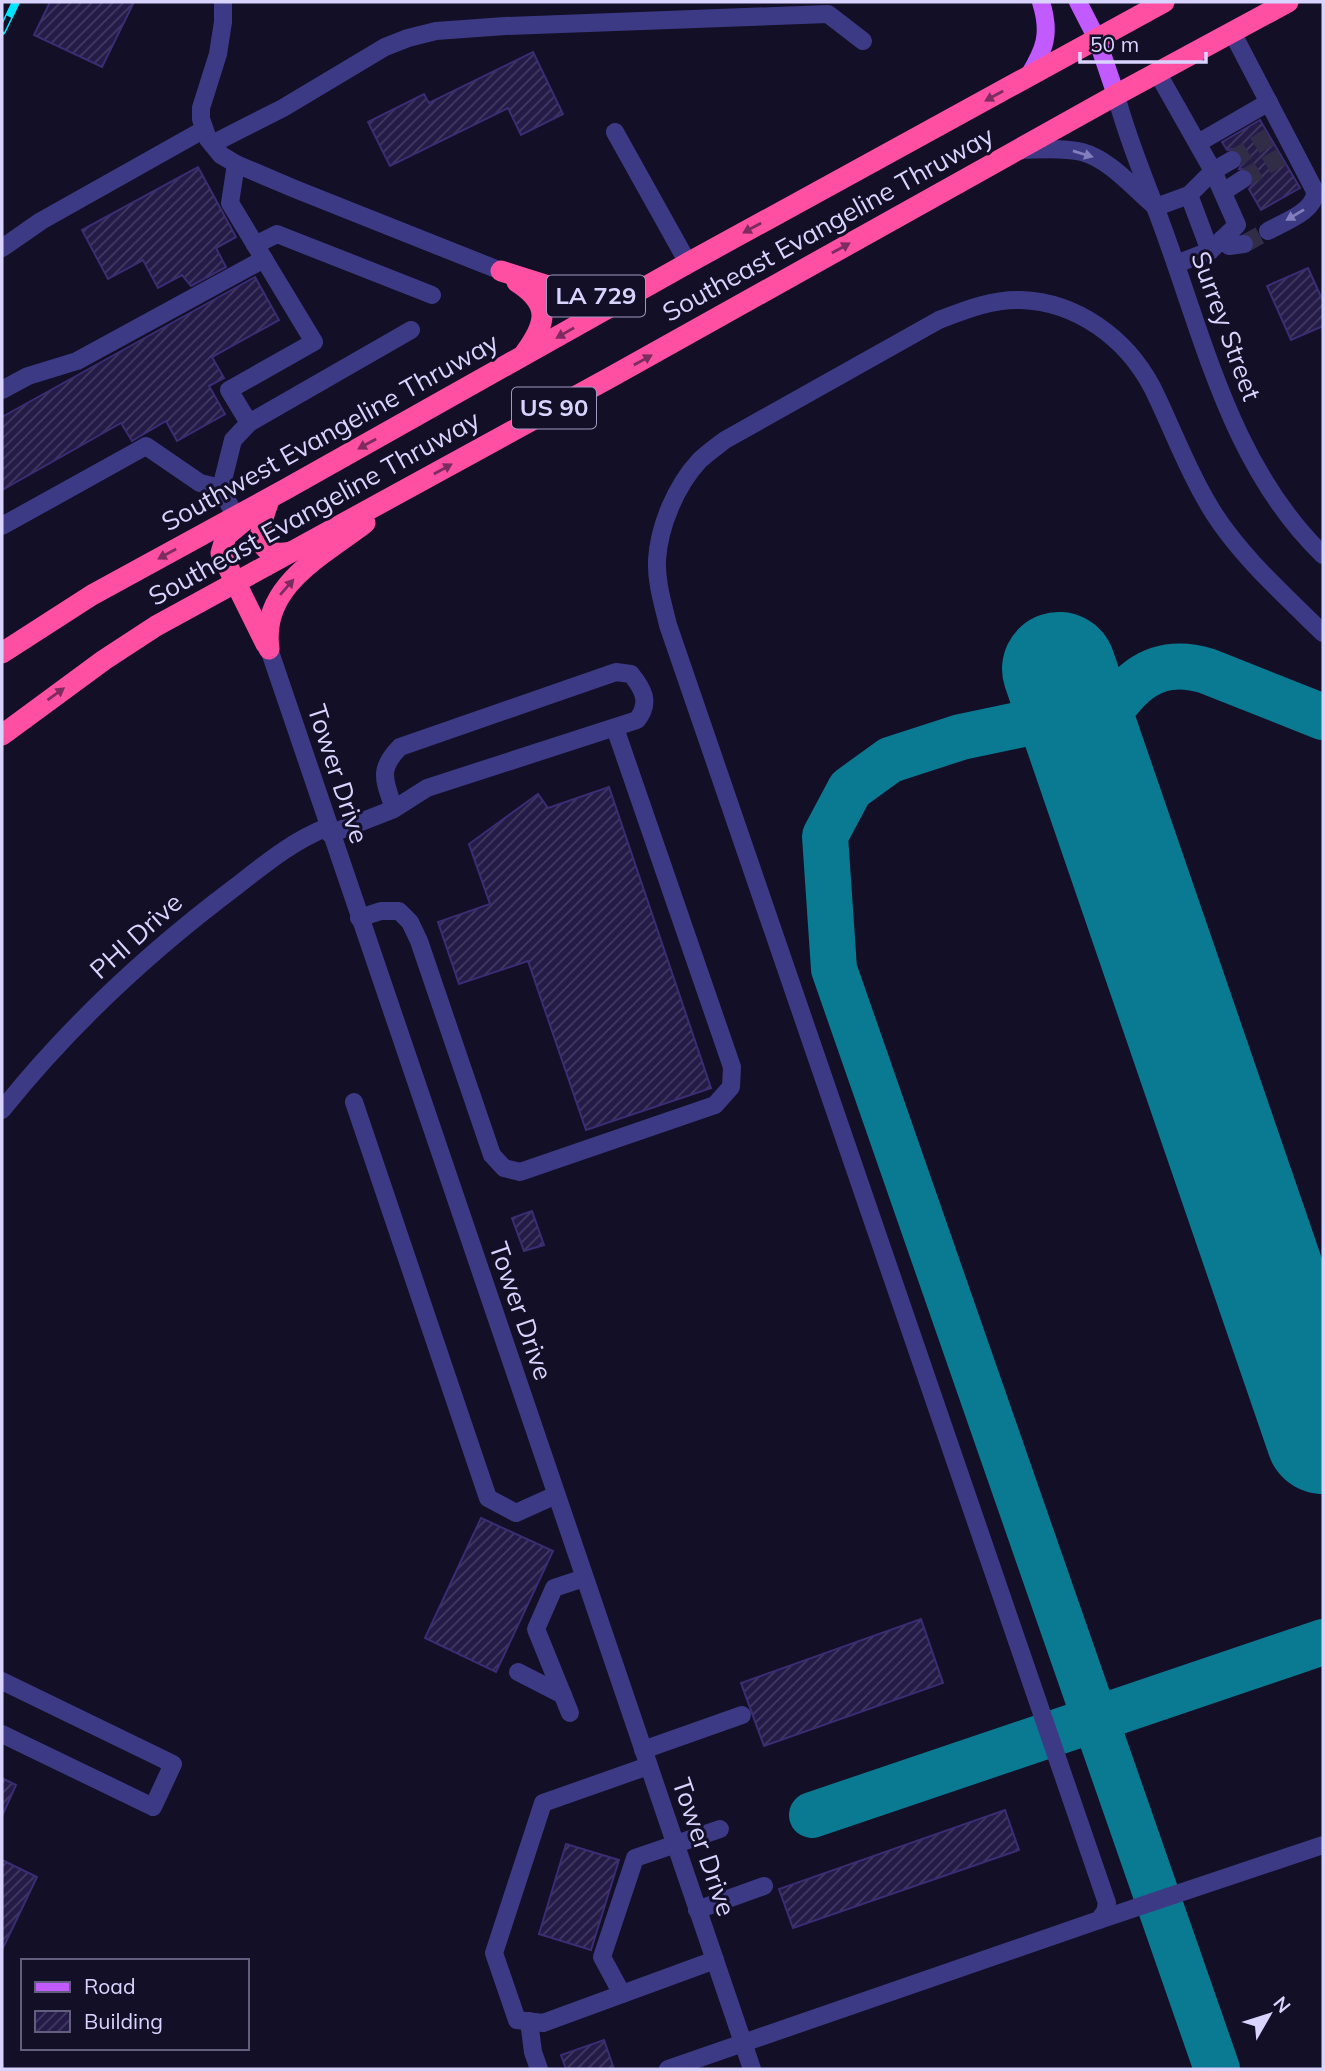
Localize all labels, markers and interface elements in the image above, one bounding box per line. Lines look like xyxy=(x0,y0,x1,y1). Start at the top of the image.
scale bar xyxy=(1080,21,1206,65)
text: 50 m xyxy=(1090,31,1139,57)
one-way arrow xyxy=(984,90,1004,102)
street label: Southeast Evangeline Thruway xyxy=(656,118,999,329)
one-way arrow xyxy=(1073,150,1094,160)
one-way arrow xyxy=(1286,209,1305,222)
one-way arrow xyxy=(742,222,761,234)
one-way arrow xyxy=(832,242,851,254)
street label: Surrey Street xyxy=(1184,247,1269,405)
road number: LA 729 xyxy=(547,276,645,316)
street label: Southwest Evangeline Thruway xyxy=(155,325,504,538)
one-way arrow xyxy=(556,327,575,339)
one-way arrow xyxy=(633,354,653,366)
road number: US 90 xyxy=(512,388,596,428)
street label: Southeast Evangeline Thruway xyxy=(142,402,485,613)
one-way arrow xyxy=(357,438,376,450)
one-way arrow xyxy=(434,463,453,475)
one-way arrow xyxy=(158,548,177,560)
one-way arrow xyxy=(279,578,294,595)
one-way arrow xyxy=(47,687,66,701)
street label: Tower Drive xyxy=(301,700,376,847)
street label: PHI Drive xyxy=(83,886,189,986)
street label: Tower Drive xyxy=(482,1237,561,1384)
street label: Tower Drive xyxy=(665,1773,744,1920)
legend xyxy=(21,1959,248,2050)
text: Road xyxy=(84,1973,135,1999)
north arrow xyxy=(1234,1980,1304,2050)
text: N xyxy=(1268,1991,1296,2017)
text: Building xyxy=(84,2008,163,2034)

